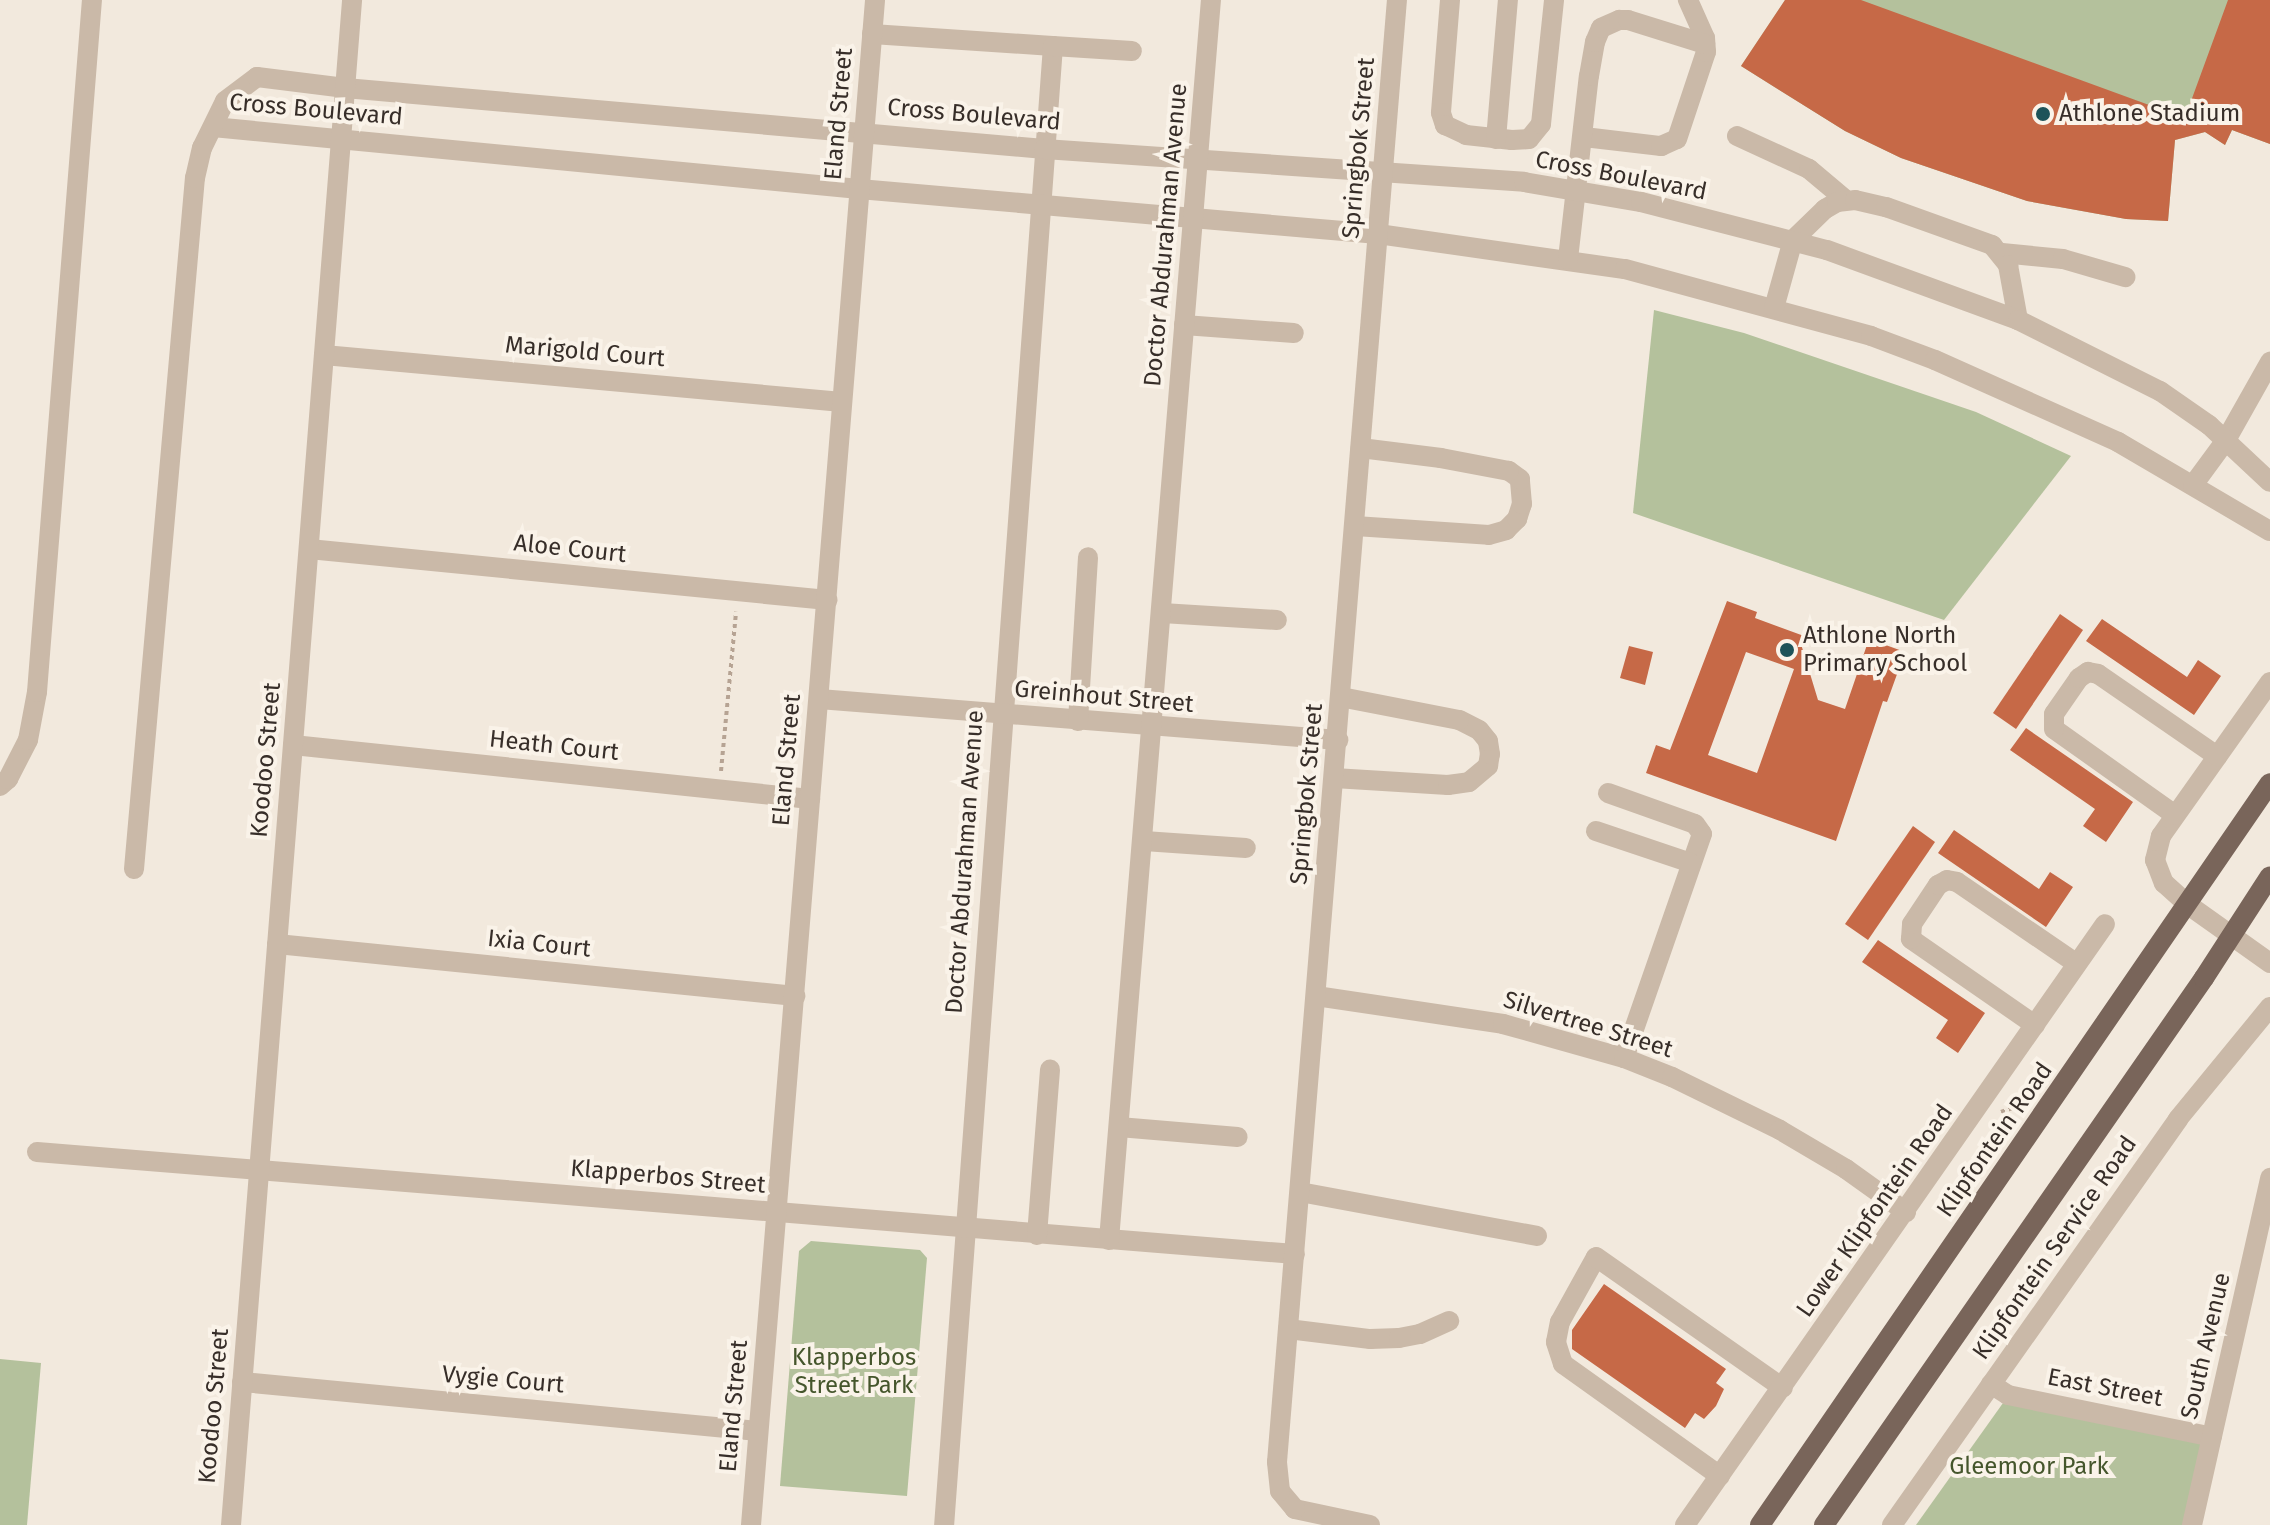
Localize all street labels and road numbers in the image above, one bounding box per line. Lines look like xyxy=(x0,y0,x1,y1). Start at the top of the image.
street label: Eland Street xyxy=(819,47,859,181)
street label: Springbok Street xyxy=(1337,56,1381,240)
street label: Doctor Abdurahman Avenue xyxy=(1138,82,1194,388)
street label: Cross Boulevard xyxy=(228,88,404,132)
street label: Cross Boulevard xyxy=(886,93,1062,137)
street label: Cross Boulevard xyxy=(1533,145,1709,207)
street label: Marigold Court xyxy=(504,331,666,373)
street label: Aloe Court xyxy=(512,529,628,569)
street label: Greinhout Street xyxy=(1013,675,1195,719)
street label: Koodoo Street xyxy=(245,681,287,839)
street label: Eland Street xyxy=(767,693,807,827)
street label: Springbok Street xyxy=(1285,702,1329,886)
street label: Doctor Abdurahman Avenue xyxy=(940,709,990,1015)
street label: Heath Court xyxy=(488,725,620,767)
street label: Ixia Court xyxy=(486,924,592,964)
street label: Silvertree Street xyxy=(1500,986,1676,1064)
street label: Klipfontein Road xyxy=(1931,1057,2059,1223)
street label: Lower Klipfontein Road xyxy=(1791,1099,1959,1323)
street label: Klipfontein Service Road xyxy=(1967,1131,2143,1365)
street label: Klapperbos Street xyxy=(569,1154,767,1200)
street label: South Avenue xyxy=(2175,1270,2237,1422)
street label: Koodoo Street xyxy=(193,1327,235,1485)
street label: Eland Street xyxy=(714,1339,754,1473)
street label: Vygie Court xyxy=(441,1360,565,1400)
street label: East Street xyxy=(2045,1363,2165,1413)

